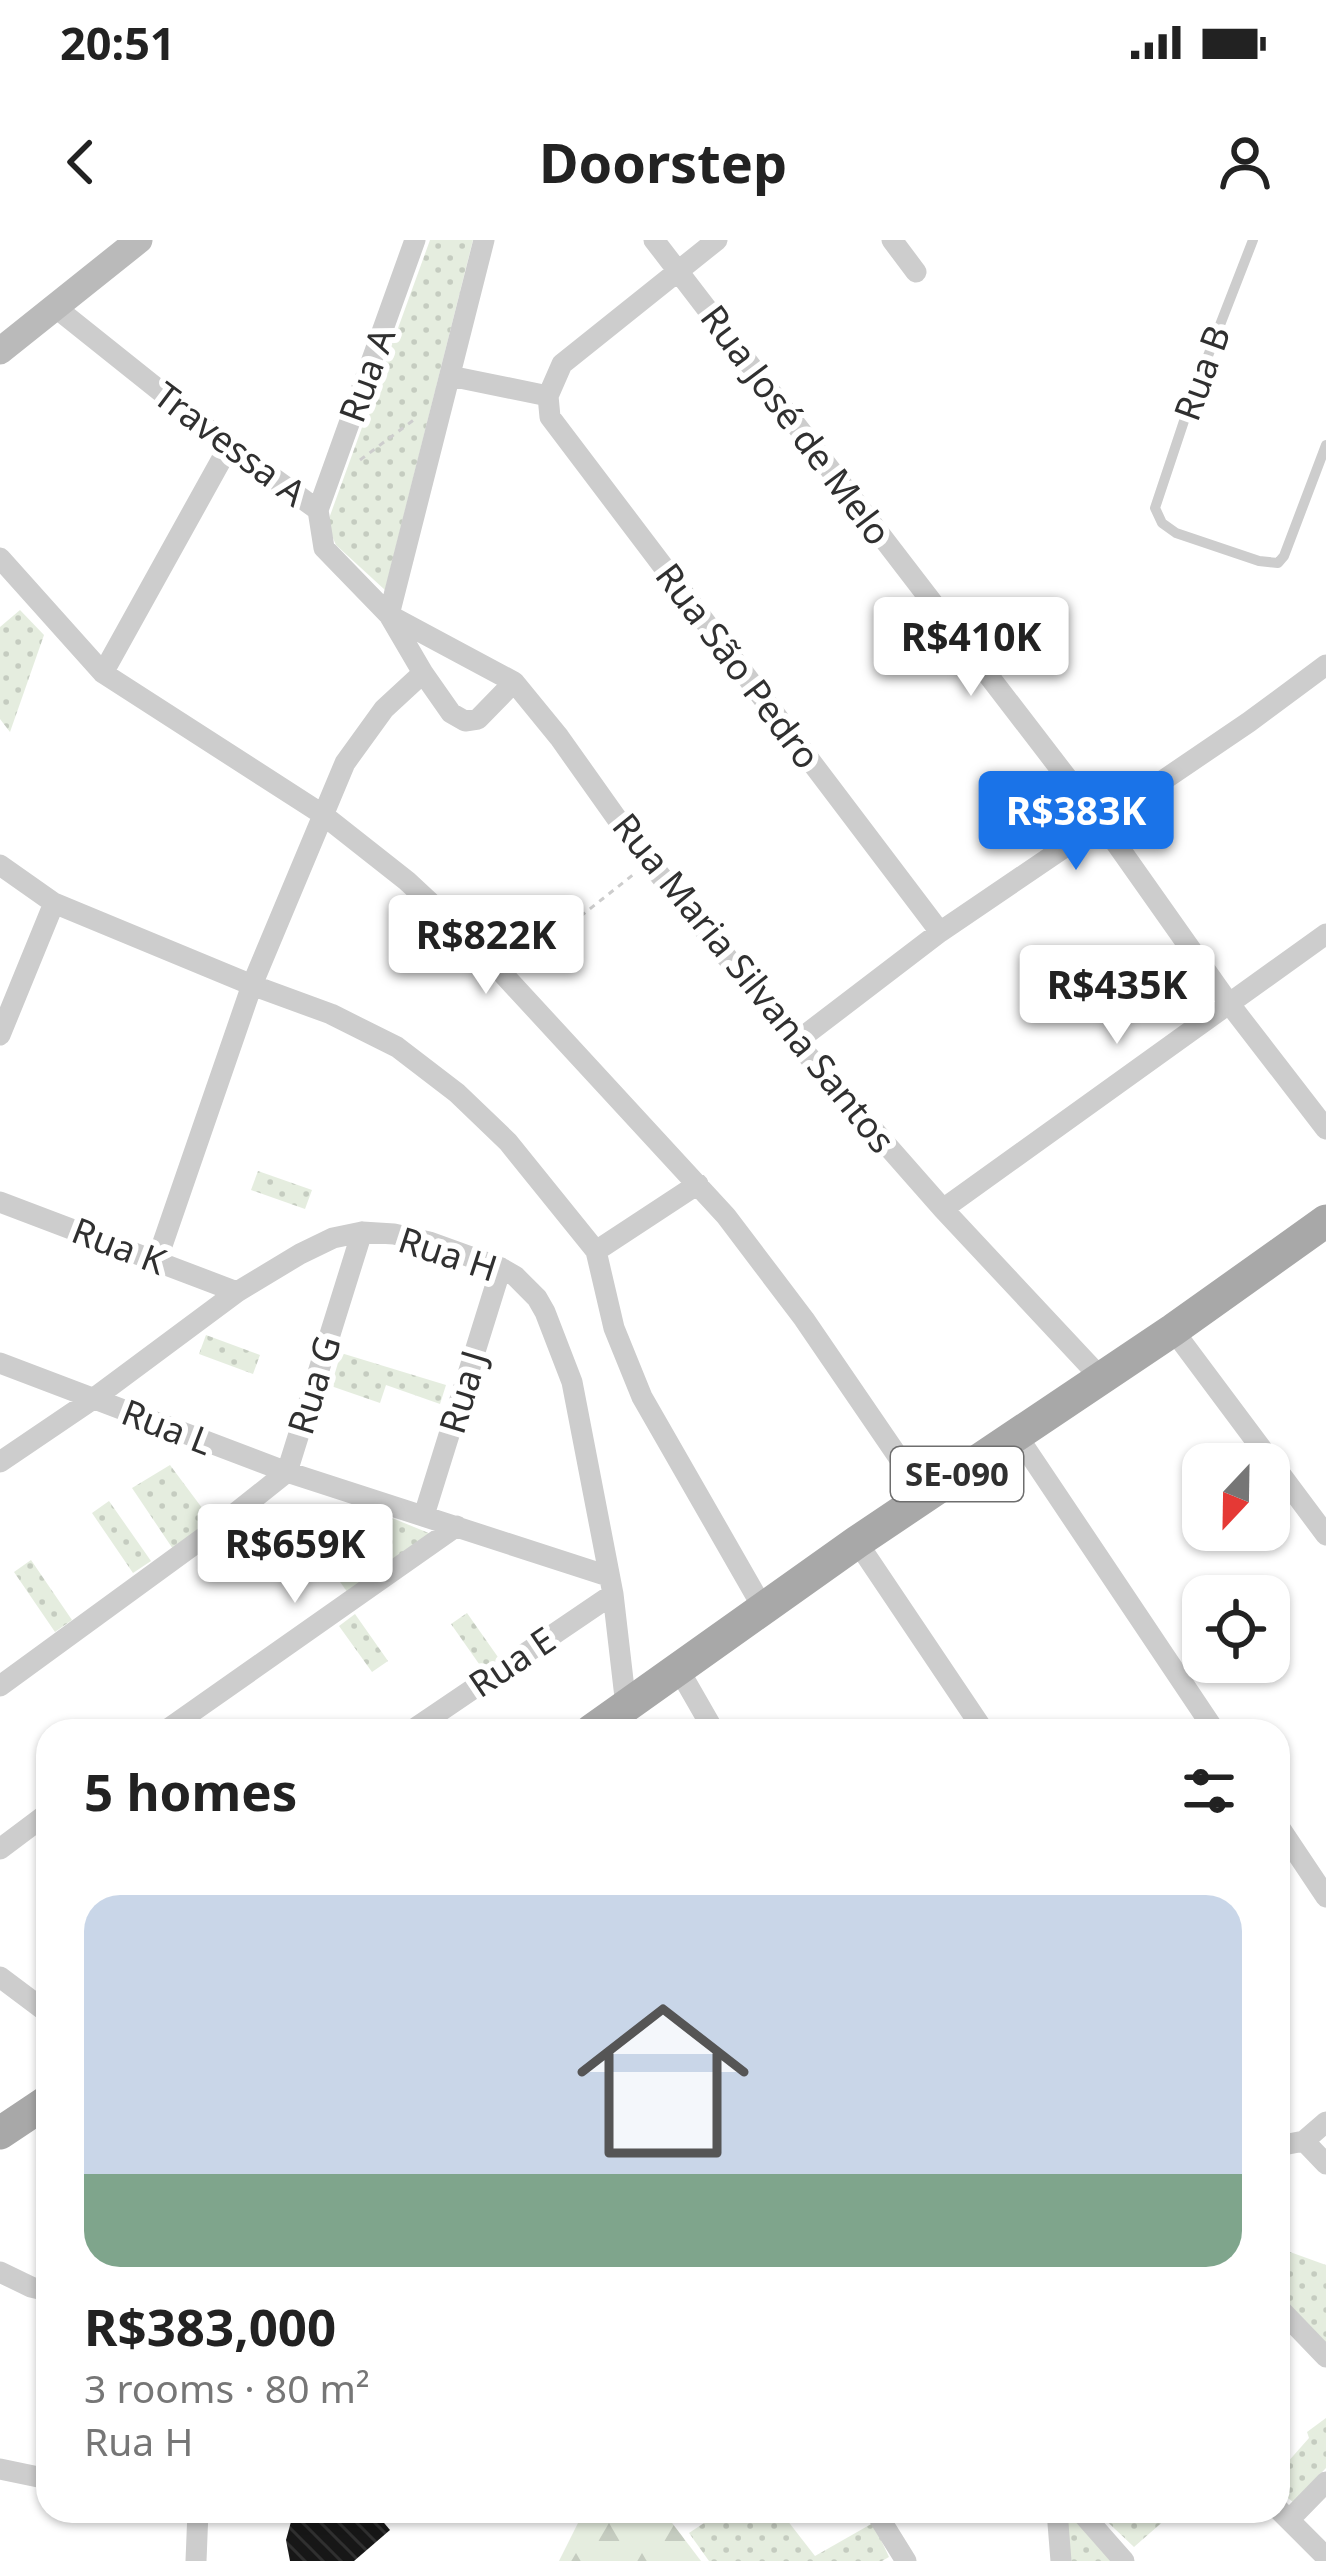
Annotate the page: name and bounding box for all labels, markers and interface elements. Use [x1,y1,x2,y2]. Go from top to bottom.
text: 20:51 [60,12,176,73]
text: Doorstep [539,125,787,199]
icon: back [48,129,114,195]
icon: person [1212,129,1278,195]
street label: Rua José de Melo [690,295,903,555]
street label: Rua B [1162,319,1241,427]
street label: Rua A [327,321,406,429]
street label: Travessa A [144,370,316,517]
street label: Rua São Pedro [645,553,832,778]
pin: R$410K [873,597,1069,699]
text: R$410K [901,609,1041,662]
pin: R$383K [978,771,1174,873]
text: R$383K [1006,783,1146,836]
street label: Rua Maria Silvana Santos [602,803,907,1163]
pin: R$822K [388,895,584,997]
text: R$822K [416,907,556,960]
pin: R$435K [1019,945,1215,1047]
text: R$435K [1047,957,1187,1010]
street label: Rua K [65,1205,174,1286]
street label: Rua H [393,1215,504,1292]
street label: Rua G [275,1330,352,1440]
street label: Rua J [427,1345,498,1439]
street label: Rua L [115,1387,219,1466]
north arrow [1182,1443,1290,1551]
map controls [1182,1443,1290,1683]
road number: SE-090 [891,1447,1023,1501]
pin: R$659K [197,1504,393,1606]
text: R$659K [225,1516,365,1569]
button: locate [1182,1575,1290,1683]
street label: Rua E [459,1615,564,1708]
text: 5 homes [84,1756,297,1826]
icon: filters [1176,1758,1242,1824]
icon: home [555,1973,771,2189]
text: R$383,000 [84,2291,336,2361]
text: 3 rooms · 80 m² [84,2361,370,2414]
text: Rua H [84,2414,193,2467]

